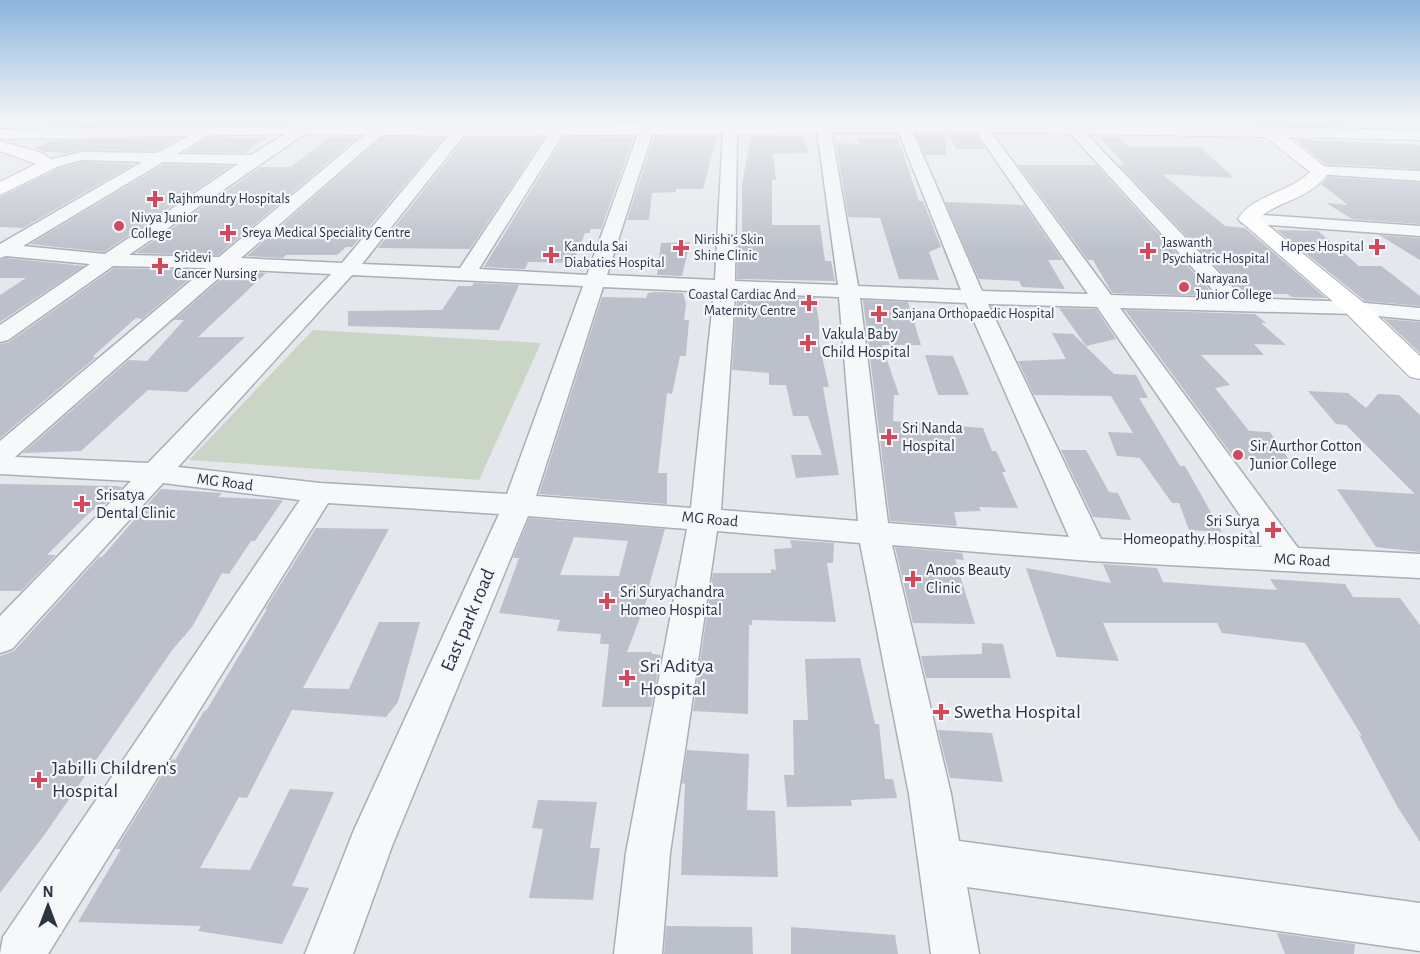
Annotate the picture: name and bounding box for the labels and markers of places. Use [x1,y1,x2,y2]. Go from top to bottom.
marker: Rajhmundry Hospitals [146,190,164,208]
place label: Rajhmundry Hospitals [168,192,290,206]
place label: Nivya Junior College [131,211,198,241]
marker: Nivya Junior College [112,219,126,233]
marker: Sreya Medical Speciality Centre [219,224,237,242]
place label: Sreya Medical Speciality Centre [242,226,410,240]
place label: Nirishi's Skin Shine Clinic [694,233,764,263]
place label: Jaswanth Psychiatric Hospital [1162,236,1269,266]
marker: Hopes Hospital [1368,238,1386,256]
marker: Nirishi's Skin Shine Clinic [672,239,690,257]
place label: Kandula Sai Diabaties Hospital [564,240,665,270]
place label: Hopes Hospital [1281,240,1364,254]
marker: Jaswanth Psychiatric Hospital [1139,242,1157,260]
marker: Kandula Sai Diabaties Hospital [542,246,560,264]
place label: Sridevi Cancer Nursing [174,251,257,281]
marker: Sridevi Cancer Nursing [151,257,169,275]
place label: Narayana Junior College [1196,272,1272,302]
marker: Narayana Junior College [1177,280,1191,294]
place label: Coastal Cardiac And Maternity Centre [688,288,796,318]
marker: Coastal Cardiac And Maternity Centre [800,294,818,312]
marker: Sanjana Orthopaedic Hospital [870,305,888,323]
place label: Sanjana Orthopaedic Hospital [892,307,1055,321]
place label: Vakula Baby Child Hospital [822,326,910,360]
marker: Vakula Baby Child Hospital [799,334,817,352]
place label: Sri Nanda Hospital [902,420,963,454]
marker: Sri Nanda Hospital [880,428,898,446]
place label: Sir Aurthor Cotton Junior College [1250,438,1362,472]
marker: Sir Aurthor Cotton Junior College [1231,448,1245,462]
place label: Srisatya Dental Clinic [96,487,176,521]
marker: Srisatya Dental Clinic [73,495,91,513]
place label: Sri Surya Homeopathy Hospital [1123,513,1260,548]
marker: Sri Surya Homeopathy Hospital [1264,521,1282,539]
place label: Anoos Beauty Clinic [926,562,1011,596]
marker: Anoos Beauty Clinic [904,570,922,588]
place label: Sri Suryachandra Homeo Hospital [620,584,725,618]
marker: Sri Suryachandra Homeo Hospital [598,592,616,610]
place label: Sri Aditya Hospital [640,656,714,699]
marker: Sri Aditya Hospital [618,669,636,687]
place label: Swetha Hospital [954,702,1081,722]
marker: Swetha Hospital [932,703,950,721]
place label: Jabilli Children's Hospital [52,758,177,801]
marker: Jabilli Children's Hospital [30,771,48,789]

